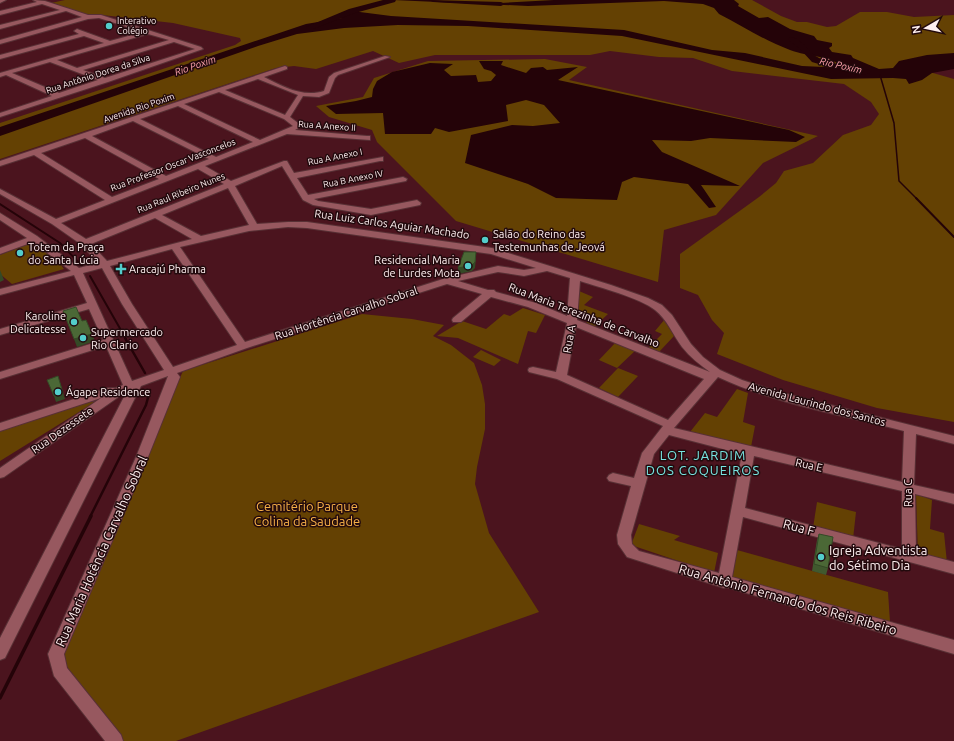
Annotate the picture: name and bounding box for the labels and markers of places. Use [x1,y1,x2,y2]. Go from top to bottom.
place label: Interativo Colégio [117,16,156,36]
marker: Interativo Colégio [104,21,114,31]
place label: Salão do Reino das Testemunhas de Jeová [493,228,605,253]
marker: Salão do Reino das Testemunhas de Jeová [480,235,490,245]
place label: Totem da Praça do Santa Lúcia [28,241,104,266]
marker: Totem da Praça do Santa Lúcia [15,248,25,258]
place label: Residencial Maria de Lurdes Mota [374,254,460,279]
marker: Residencial Maria de Lurdes Mota [463,261,473,271]
place label: Aracajú Pharma [129,263,206,275]
marker: Aracajú Pharma [116,264,126,274]
place label: Karoline Delicatesse [10,310,66,335]
marker: Karoline Delicatesse [69,317,79,327]
place label: Supermercado Rio Clario [91,326,163,351]
marker: Supermercado Rio Clario [78,333,88,343]
place label: Ágape Residence [66,385,150,398]
marker: Ágape Residence [53,387,63,397]
place label: Igreja Adventista do Sétimo Dia [829,543,927,572]
marker: Igreja Adventista do Sétimo Dia [816,552,826,562]

